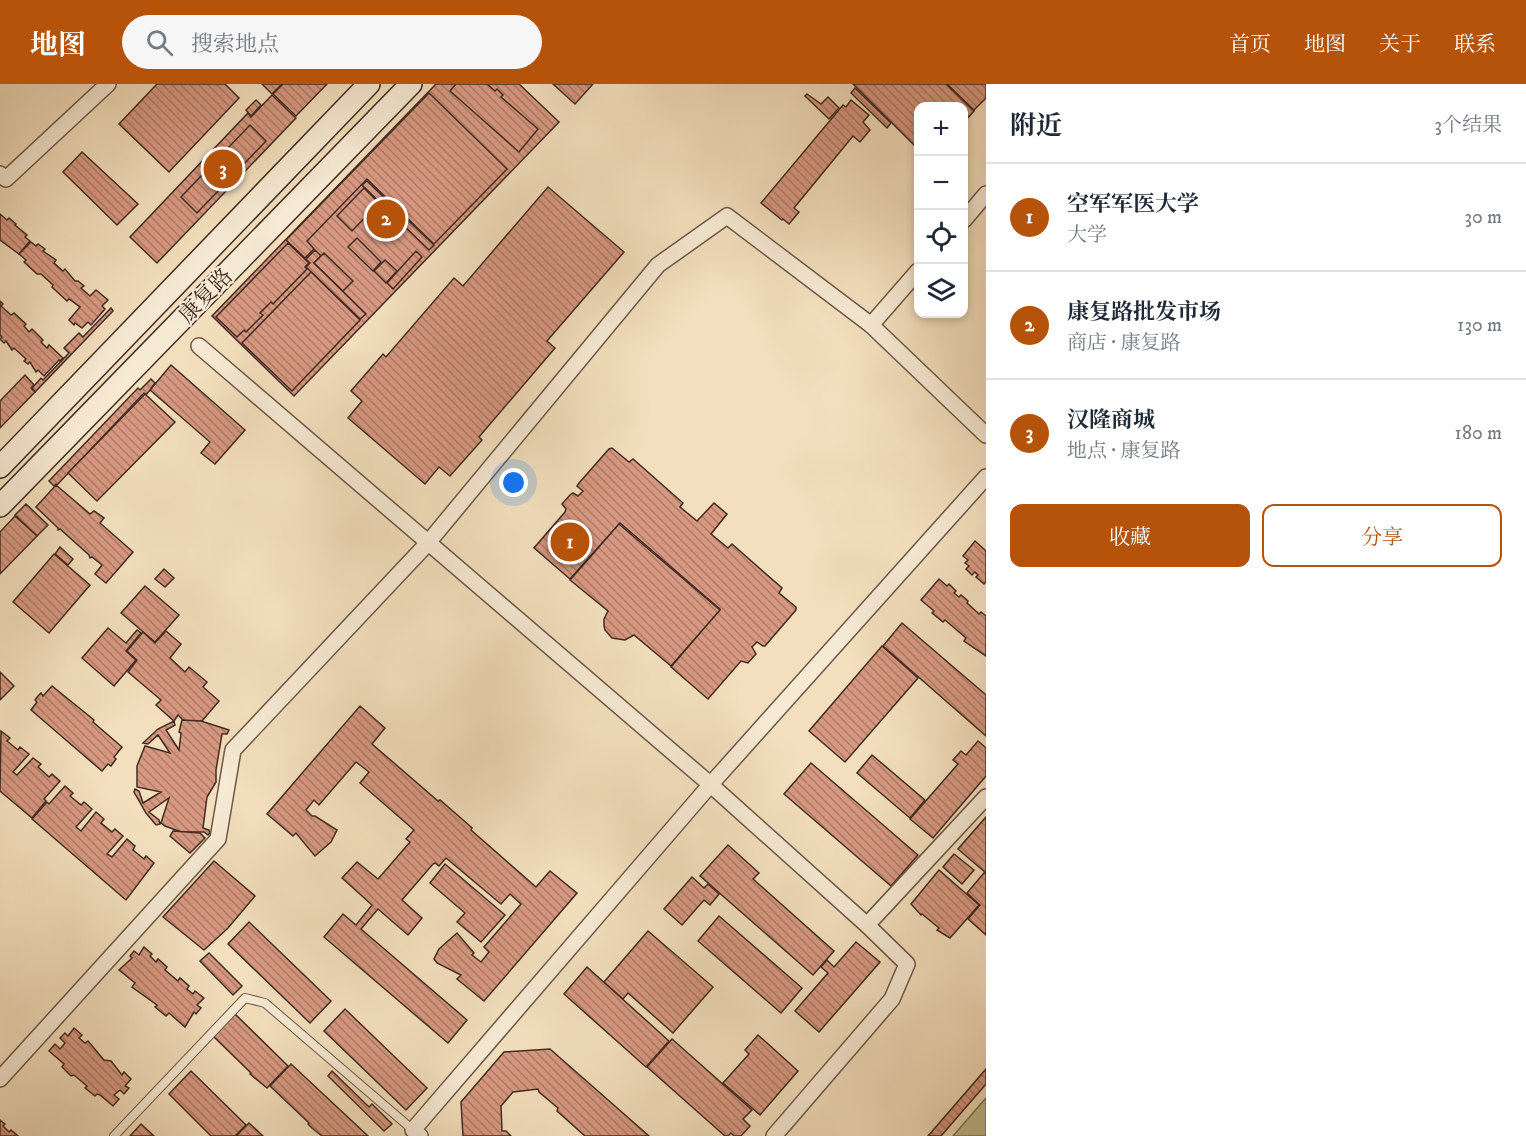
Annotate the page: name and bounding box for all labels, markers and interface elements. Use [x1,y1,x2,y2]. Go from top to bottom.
search box [122,15,542,69]
icon: search [143,26,176,59]
text: 地图 [30,28,86,63]
text: 搜索地点 [191,31,279,58]
text: 首页 [1229,32,1271,58]
text: 地图 [1304,32,1346,58]
text: 关于 [1379,32,1421,58]
text: 联系 [1454,32,1496,58]
map controls [914,102,968,318]
button: + [914,102,968,156]
text: 附近 [1010,110,1062,143]
text: 3个结果 [1435,113,1502,138]
pin: 3 [204,146,242,191]
button: − [914,156,968,210]
text: 空军军医大学 [1067,191,1199,218]
pin: 2 [366,196,406,242]
text: 1 [1026,205,1033,230]
text: 30 m [1464,205,1502,230]
button: locate [914,210,968,264]
text: 大学 [1067,223,1107,248]
street label: 康复路 [173,263,239,329]
button: layers [914,264,968,318]
text: 康复路批发市场 [1067,299,1221,326]
text: 2 [1025,313,1034,338]
text: 130 m [1457,313,1502,338]
text: 商店 · 康复路 [1067,331,1180,356]
text: 汉隆商城 [1067,407,1155,434]
text: 3 [1026,421,1033,446]
text: 180 m [1455,421,1502,446]
text: 地点 · 康复路 [1067,439,1180,464]
your location [499,468,528,497]
button: 收藏 [1010,504,1250,567]
button: 分享 [1262,504,1502,567]
pin: 1 [550,520,590,564]

